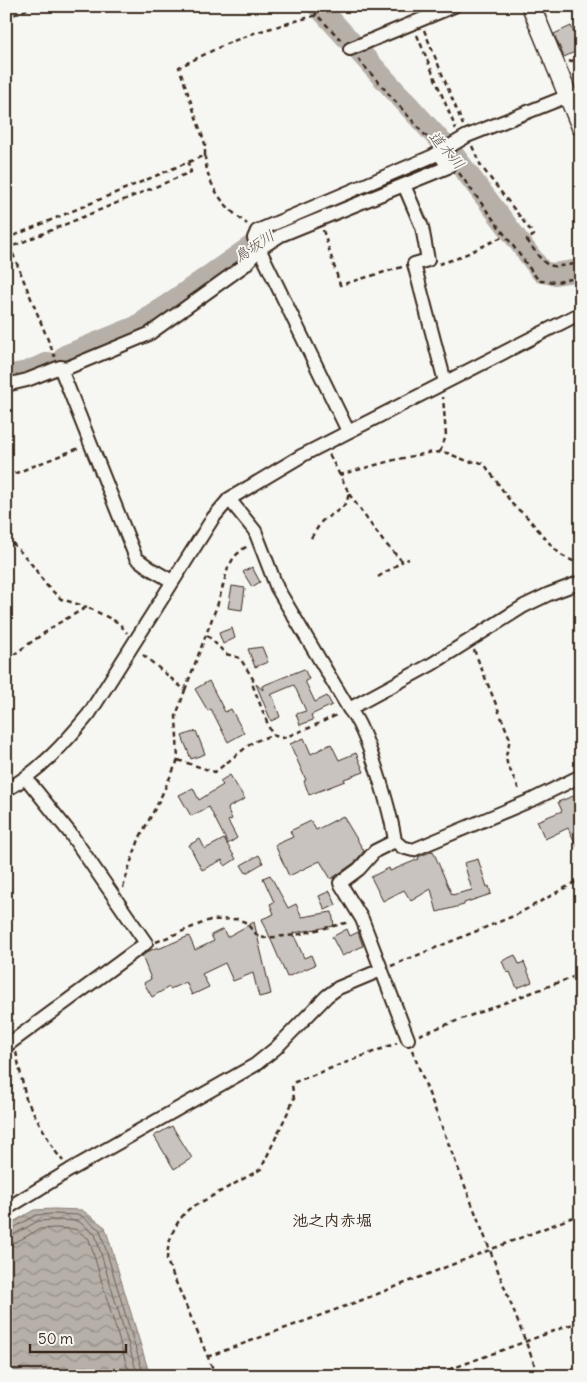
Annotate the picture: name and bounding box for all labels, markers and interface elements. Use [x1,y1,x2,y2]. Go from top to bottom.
water label: 道木川 [425,127,469,173]
water label: 鳥坂川 [230,226,278,266]
district label: 池之内赤堀 [292,1210,372,1230]
scale bar [30,1322,126,1354]
text: 50 m [38,1329,73,1348]

